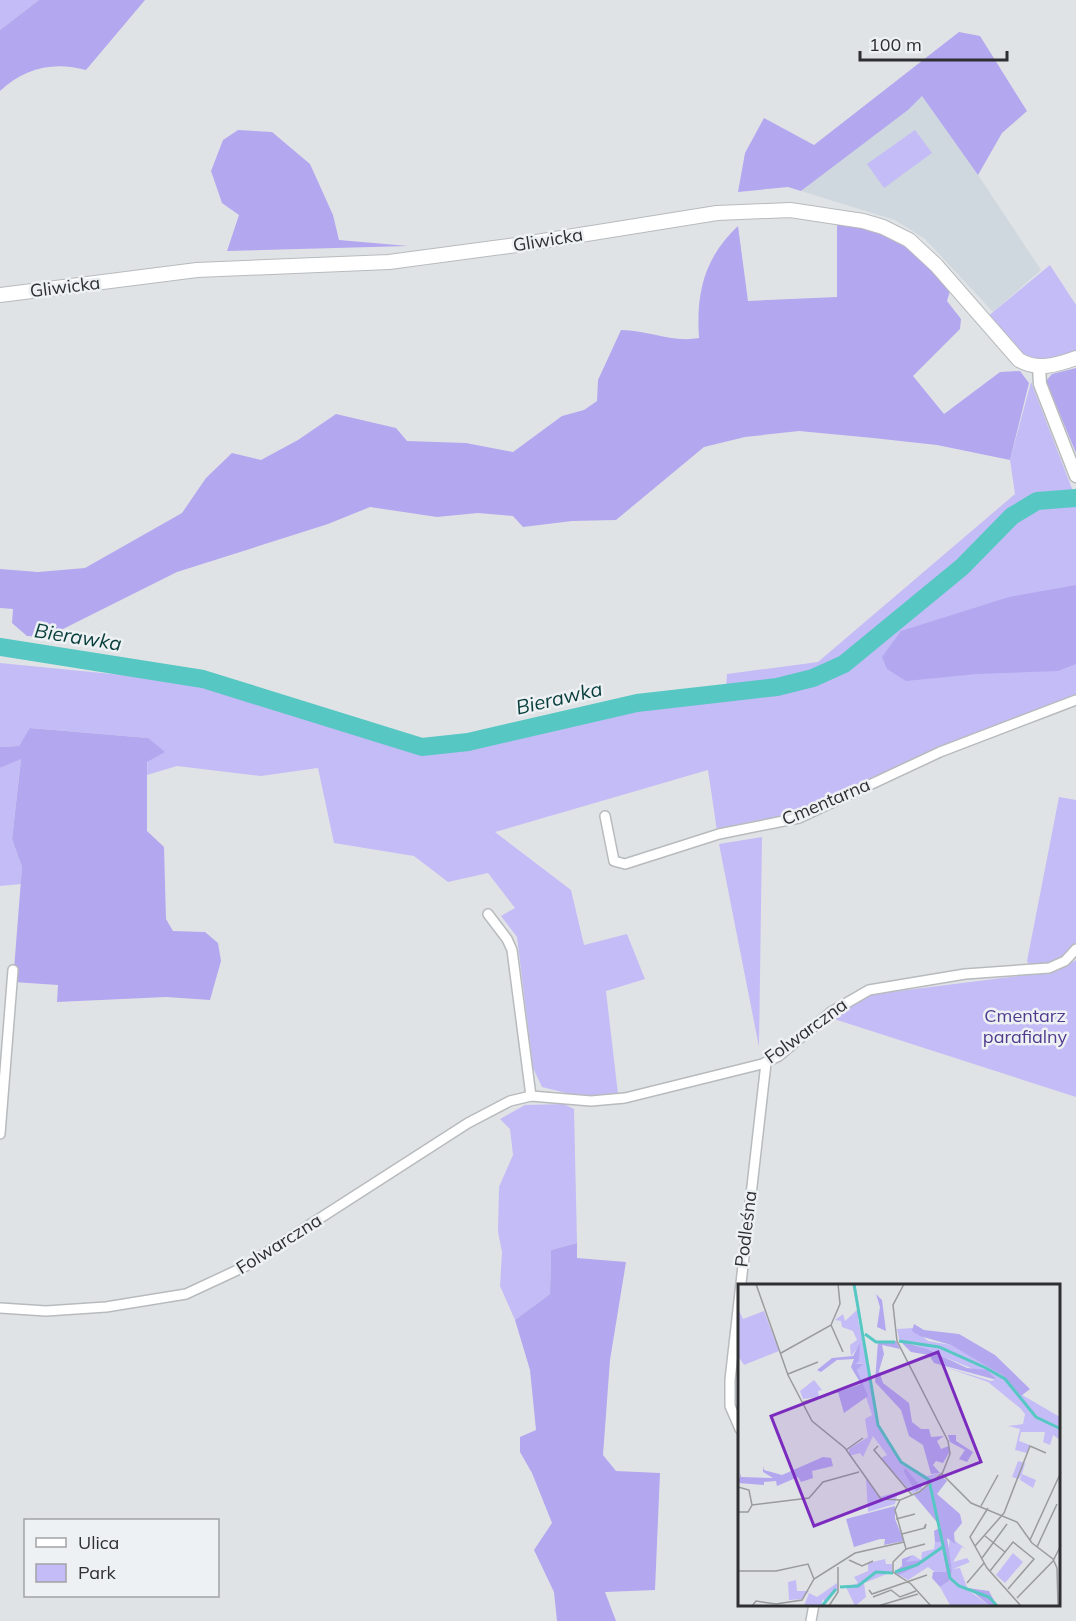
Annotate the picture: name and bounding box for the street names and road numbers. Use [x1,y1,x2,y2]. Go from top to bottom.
street label: Gliwicka [511,223,585,256]
street label: Gliwicka [29,271,101,302]
street label: Cmentarna [778,773,873,830]
street label: Folwarczna [760,993,852,1068]
street label: Podleśna [729,1189,762,1268]
street label: Folwarczna [232,1208,326,1279]

